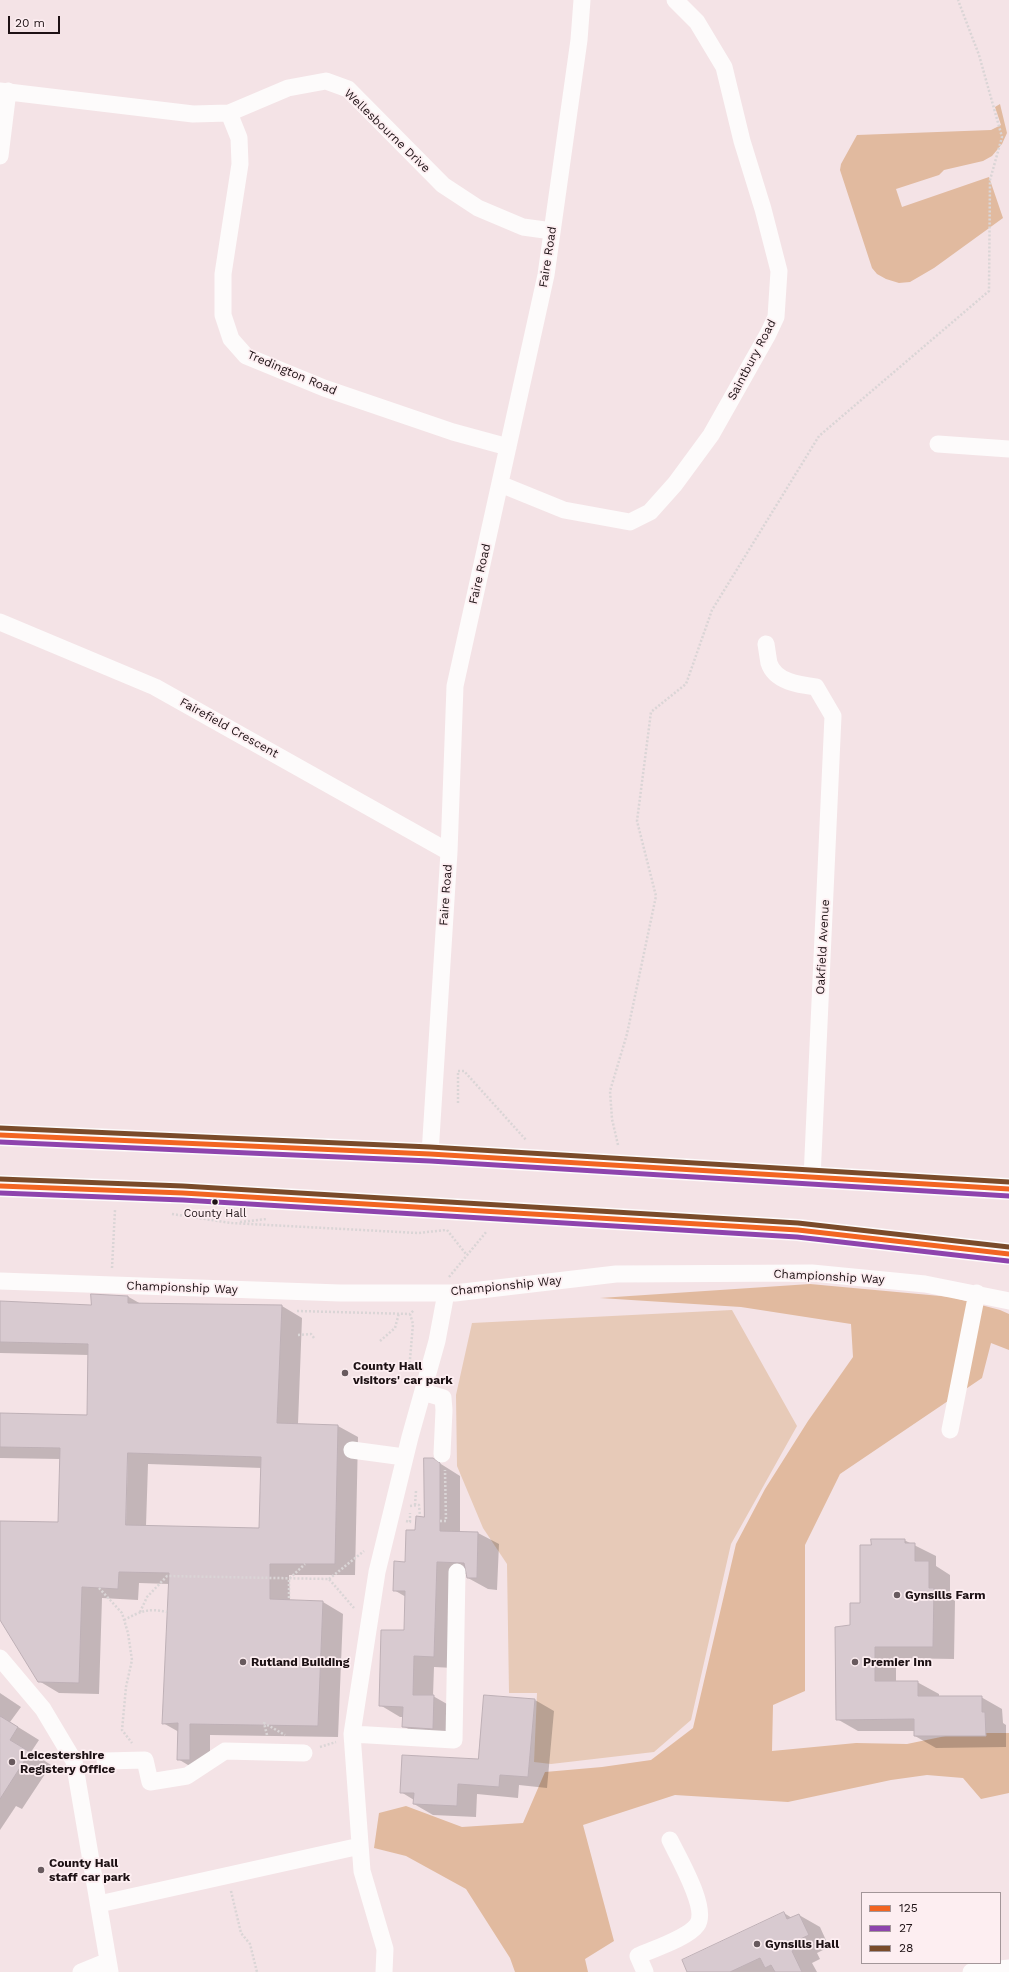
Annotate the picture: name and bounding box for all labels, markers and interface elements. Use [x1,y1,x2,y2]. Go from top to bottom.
scale bar [10,8,62,34]
text: 20 m [15,16,45,30]
street label: Wellesbourne Drive [341,86,433,176]
street label: Faire Road [536,225,560,289]
street label: Saintbury Road [725,317,779,403]
street label: Tredington Road [245,348,339,398]
street label: Faire Road [466,542,494,606]
street label: Fairefield Crescent [177,695,281,761]
street label: Faire Road [437,864,455,926]
street label: Oakfield Avenue [813,899,833,995]
marker: County Hall [210,1197,220,1207]
place label: County Hall [184,1207,246,1221]
street label: Championship Way [773,1267,885,1287]
street label: Championship Way [450,1273,562,1299]
street label: Championship Way [126,1279,238,1297]
place label: County Hall visitors' car park [353,1359,453,1387]
marker: County Hall visitors' car park [340,1368,350,1378]
place label: Gynsills Farm [905,1588,986,1602]
marker: Gynsills Farm [892,1590,902,1600]
place label: Rutland Building [251,1655,349,1669]
place label: Premier Inn [863,1655,932,1669]
marker: Rutland Building [238,1657,248,1667]
marker: Premier Inn [850,1657,860,1667]
place label: Leicestershire Registery Office [20,1748,115,1776]
marker: Leicestershire Registery Office [7,1757,17,1767]
place label: County Hall staff car park [49,1856,130,1884]
marker: County Hall staff car park [36,1865,46,1875]
legend [861,1892,1001,1964]
text: 125 [899,1901,918,1915]
text: 27 [899,1921,913,1935]
place label: Gynsills Hall [765,1937,839,1951]
marker: Gynsills Hall [752,1939,762,1949]
text: 28 [899,1941,913,1955]

